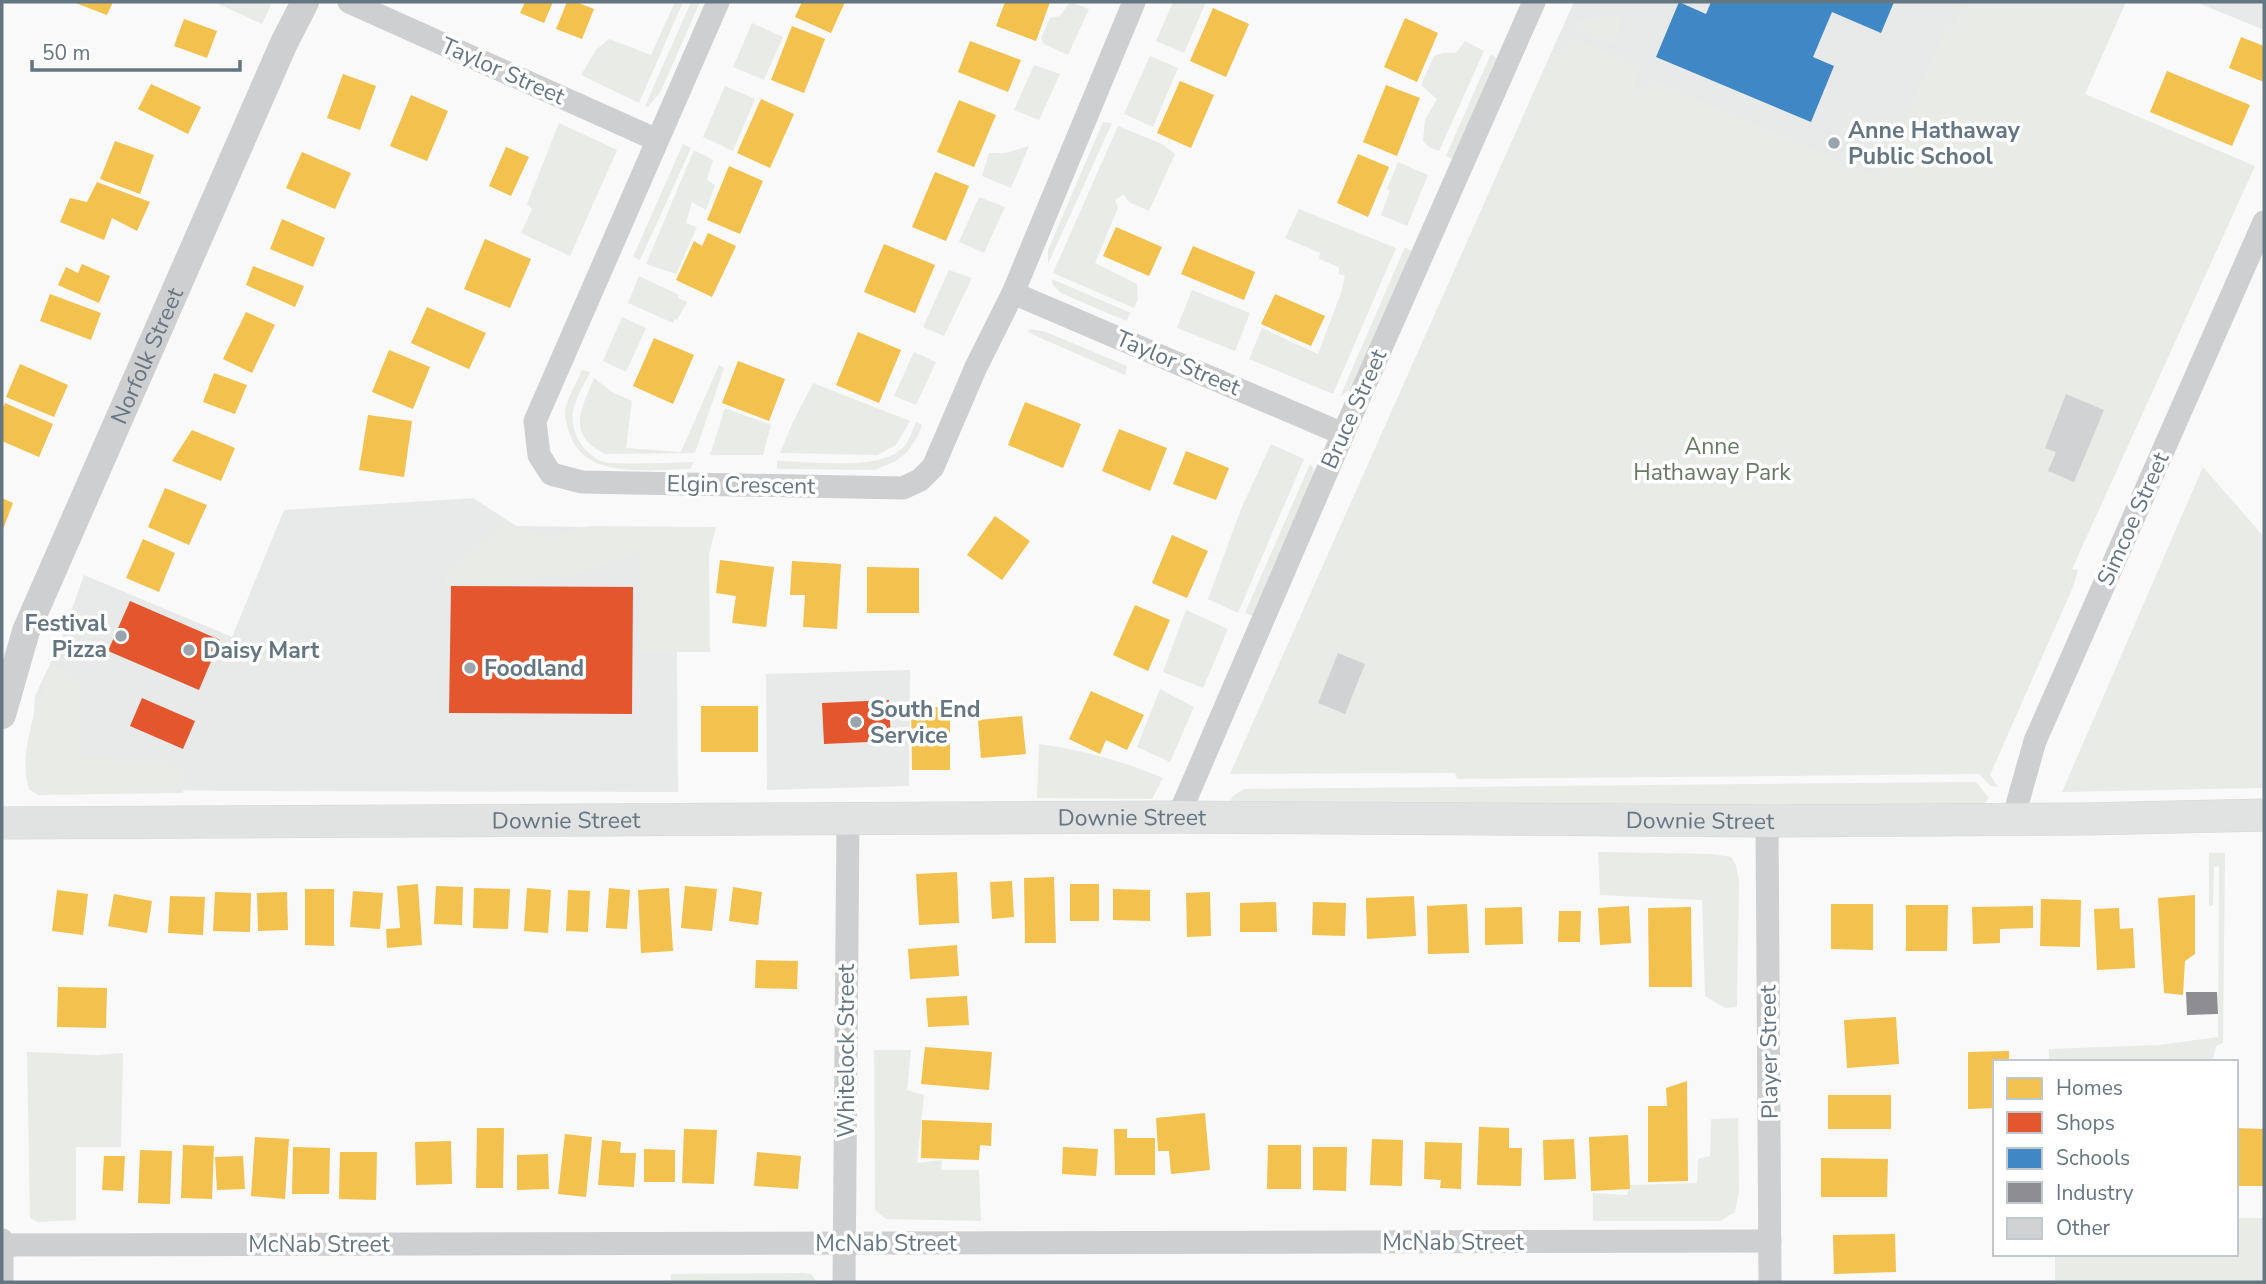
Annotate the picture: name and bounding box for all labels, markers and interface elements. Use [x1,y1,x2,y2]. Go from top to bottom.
scale bar [32,28,240,72]
street label: Taylor Street [436,30,571,112]
text: 50 m [42,39,91,67]
place label: Anne Hathaway Public School [1848,115,2021,172]
marker: Anne Hathaway Public School [1826,135,1842,151]
street label: Norfolk Street [103,282,191,429]
street label: Taylor Street [1111,323,1246,403]
street label: Bruce Street [1314,343,1395,474]
park label: Anne Hathaway Park [1633,431,1791,488]
street label: Simcoe Street [2090,446,2177,591]
street label: Elgin Crescent [666,468,816,502]
place label: Festival Pizza [24,608,108,665]
marker: Festival Pizza [113,628,129,644]
place label: Daisy Mart [203,635,319,666]
marker: Daisy Mart [181,642,197,658]
place label: Foodland [484,653,584,684]
marker: Foodland [462,660,478,676]
place label: South End Service [870,694,981,751]
marker: South End Service [848,714,864,730]
street label: Downie Street [1058,801,1207,833]
street label: Downie Street [492,804,641,836]
street label: Downie Street [1626,805,1775,837]
street label: Whitelock Street [831,963,862,1138]
street label: Player Street [1752,984,1786,1119]
legend [1993,1060,2238,1256]
text: Homes [2056,1074,2123,1102]
text: Shops [2056,1109,2115,1137]
text: Schools [2056,1144,2130,1172]
text: Industry [2056,1179,2134,1207]
text: Other [2056,1214,2111,1242]
street label: McNab Street [1382,1227,1525,1258]
street label: McNab Street [815,1228,958,1259]
street label: McNab Street [248,1229,391,1260]

